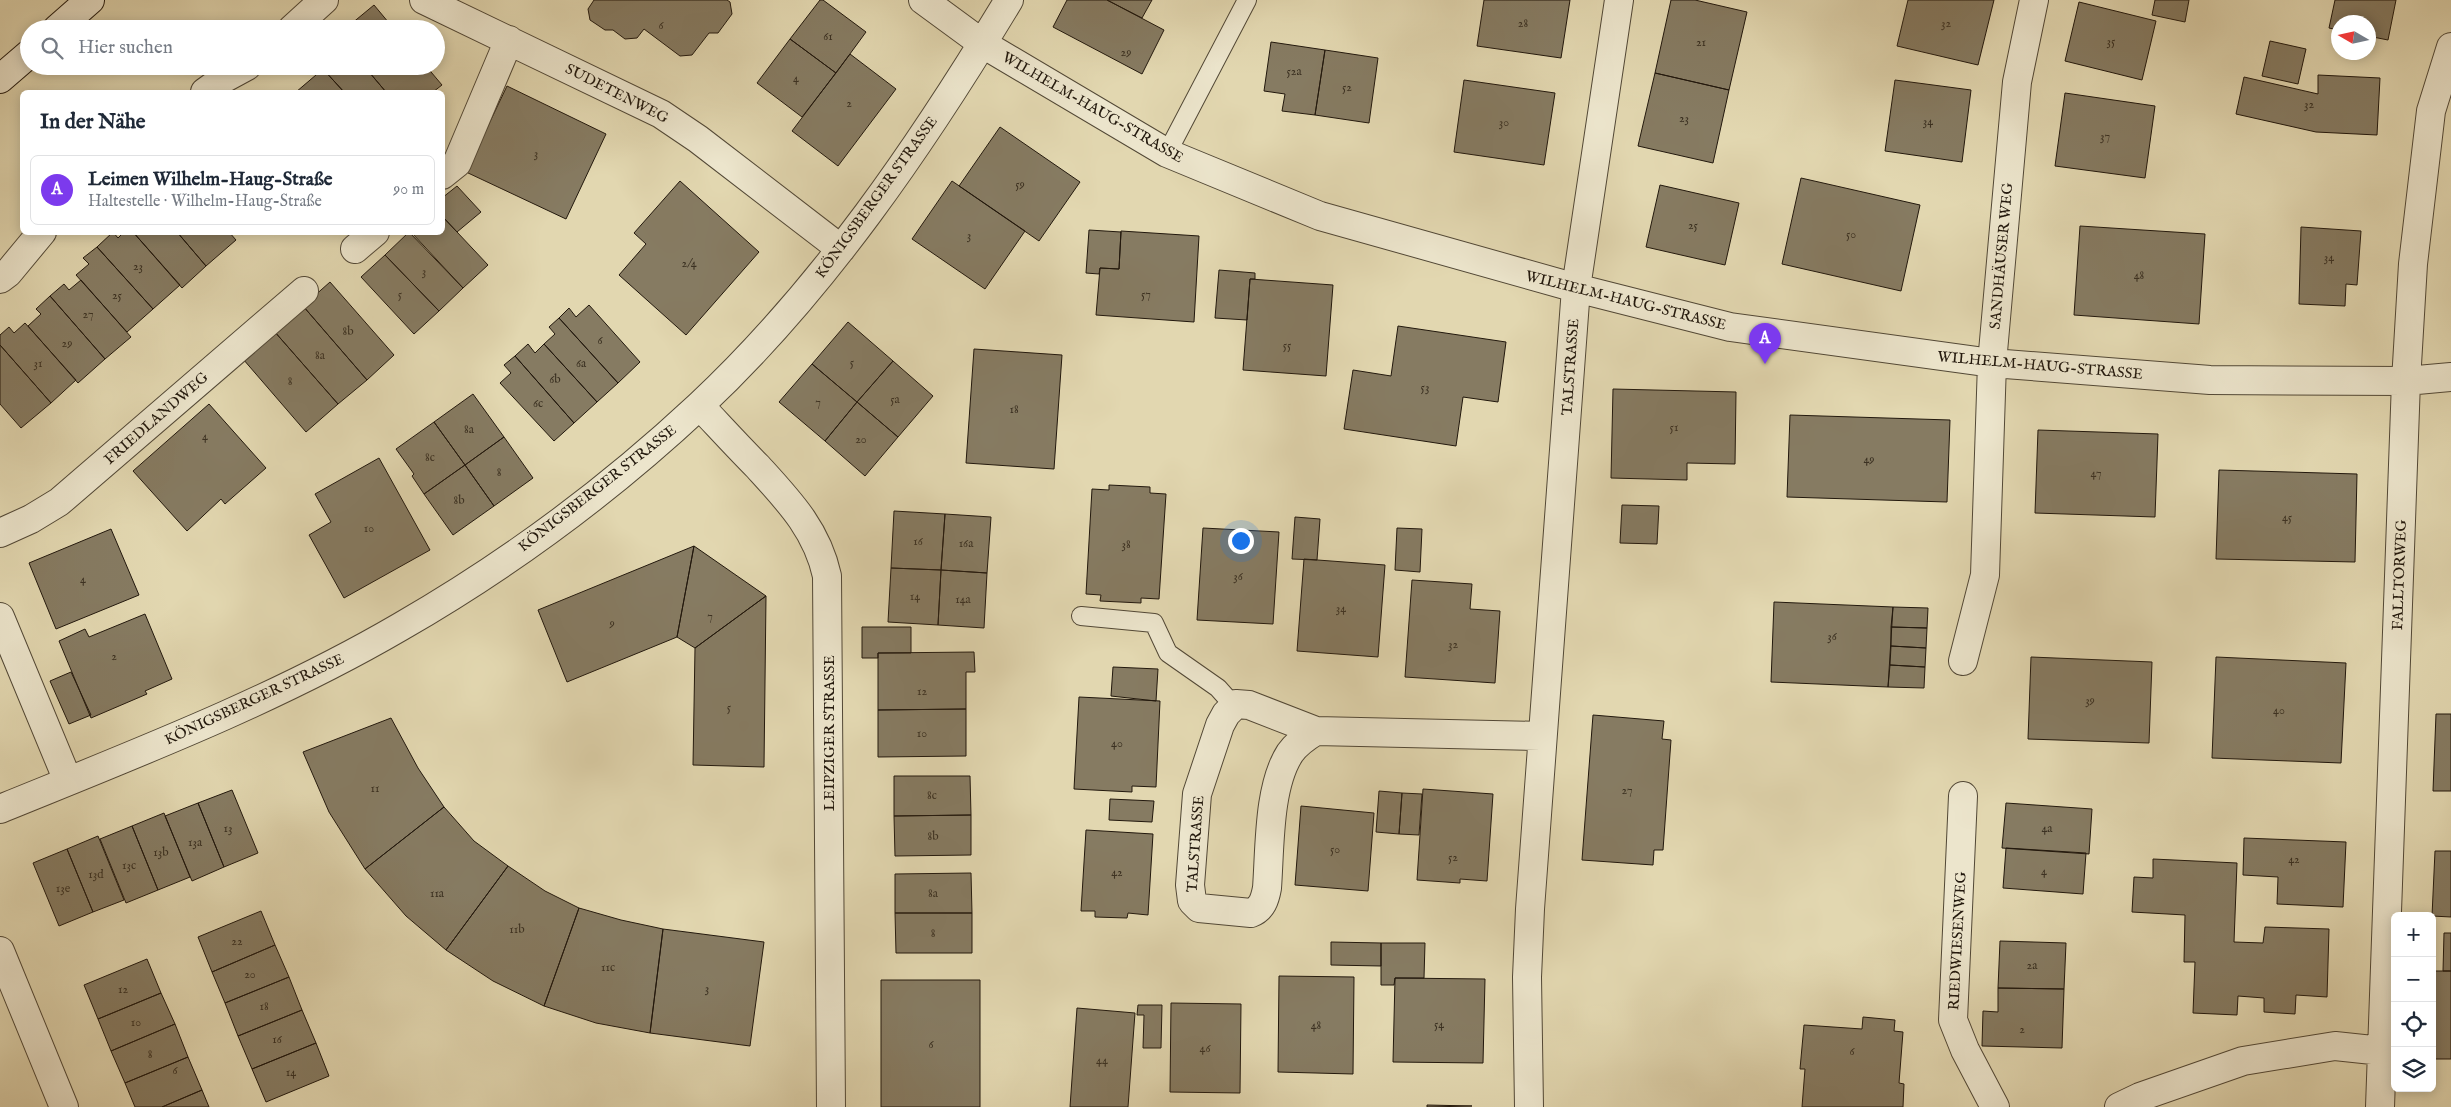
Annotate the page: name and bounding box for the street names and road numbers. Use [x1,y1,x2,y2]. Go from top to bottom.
street label: WILHELM-HAUG-STRASSE [999,48,1187,167]
street label: SUDETENWEG [562,59,672,128]
street label: KÖNIGSBERGER STRASSE [811,112,942,282]
street label: SANDHÄUSER WEG [1986,182,2017,330]
street label: WILHELM-HAUG-STRASSE [1524,266,1728,335]
street label: TALSTRASSE [1558,318,1583,416]
street label: WILHELM-HAUG-STRASSE [1936,347,2143,384]
street label: FRIEDLANDWEG [100,368,212,469]
street label: KÖNIGSBERGER STRASSE [514,421,680,556]
street label: FALLTORWEG [2388,519,2411,631]
street label: KÖNIGSBERGER STRASSE [161,649,347,749]
street label: LEIPZIGER STRASSE [820,655,839,811]
street label: TALSTRASSE [1183,795,1208,893]
street label: RIEDWIESENWEG [1944,871,1971,1011]

